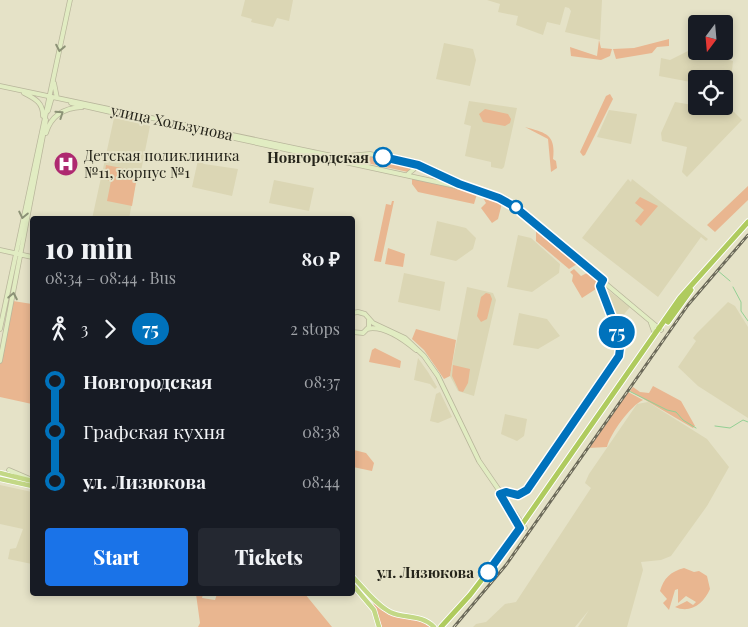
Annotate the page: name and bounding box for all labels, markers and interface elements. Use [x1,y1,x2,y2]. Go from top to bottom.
north arrow [688,15,732,60]
map controls [688,15,733,115]
one-way arrow [56,43,66,52]
button: locate [688,70,733,115]
street label: улица Хользунова [108,99,235,145]
one-way arrow [54,111,64,120]
place label: Детская поликлиника №11, корпус №1 [84,145,240,182]
place label: Новгородская [267,147,369,167]
marker: Новгородская [373,147,393,167]
hospital icon: Детская поликлиника №11, корпус №1 [53,151,79,177]
unlabelled marker [509,200,523,214]
one-way arrow [18,210,29,219]
text: 10 min [45,229,133,266]
text: 80 ₽ [302,245,340,271]
text: 08:34 – 08:44 · Bus [45,267,176,288]
one-way arrow [8,291,18,300]
icon: walk [45,315,73,343]
icon: forward [96,315,124,343]
line badge: 75 [594,316,640,348]
text: 75 [142,317,159,341]
text: 3 [81,318,88,339]
text: 2 stops [290,318,340,339]
text: 75 [609,320,625,344]
text: Новгородская [83,368,212,394]
text: 08:37 [304,371,340,392]
text: Графская кухня [83,418,225,444]
text: 08:38 [302,421,340,442]
text: ул. Лизюкова [83,468,206,494]
text: 08:44 [302,471,340,492]
button: Start [45,528,188,586]
button: Tickets [198,528,340,586]
place label: ул. Лизюкова [376,562,474,582]
marker: ул. Лизюкова [478,562,498,582]

